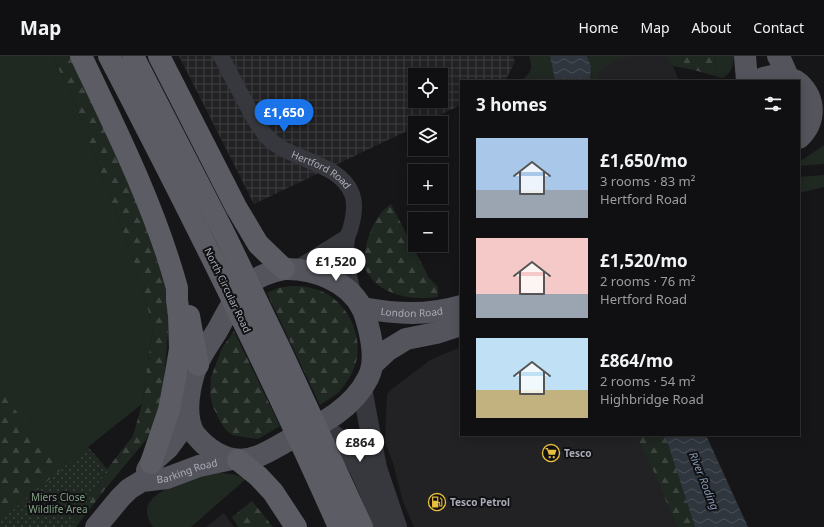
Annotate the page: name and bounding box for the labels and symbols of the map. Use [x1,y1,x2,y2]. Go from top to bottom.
pin: £1,650 [251,99,317,133]
street label: Hertford Road [289,147,354,192]
street label: North Circular Road [201,245,255,335]
pin: £1,520 [303,248,369,282]
street label: London Road [380,303,444,320]
pin: £864 [336,429,384,463]
supermarket icon: Tesco [541,443,561,463]
place label: Tesco [564,446,591,460]
water label: River Roding [686,450,723,513]
street label: Barking Road [156,455,219,486]
park label: Miers Close Wildlife Area [28,490,88,516]
fuel station icon: Tesco Petrol [427,492,447,512]
place label: Tesco Petrol [450,495,510,509]

